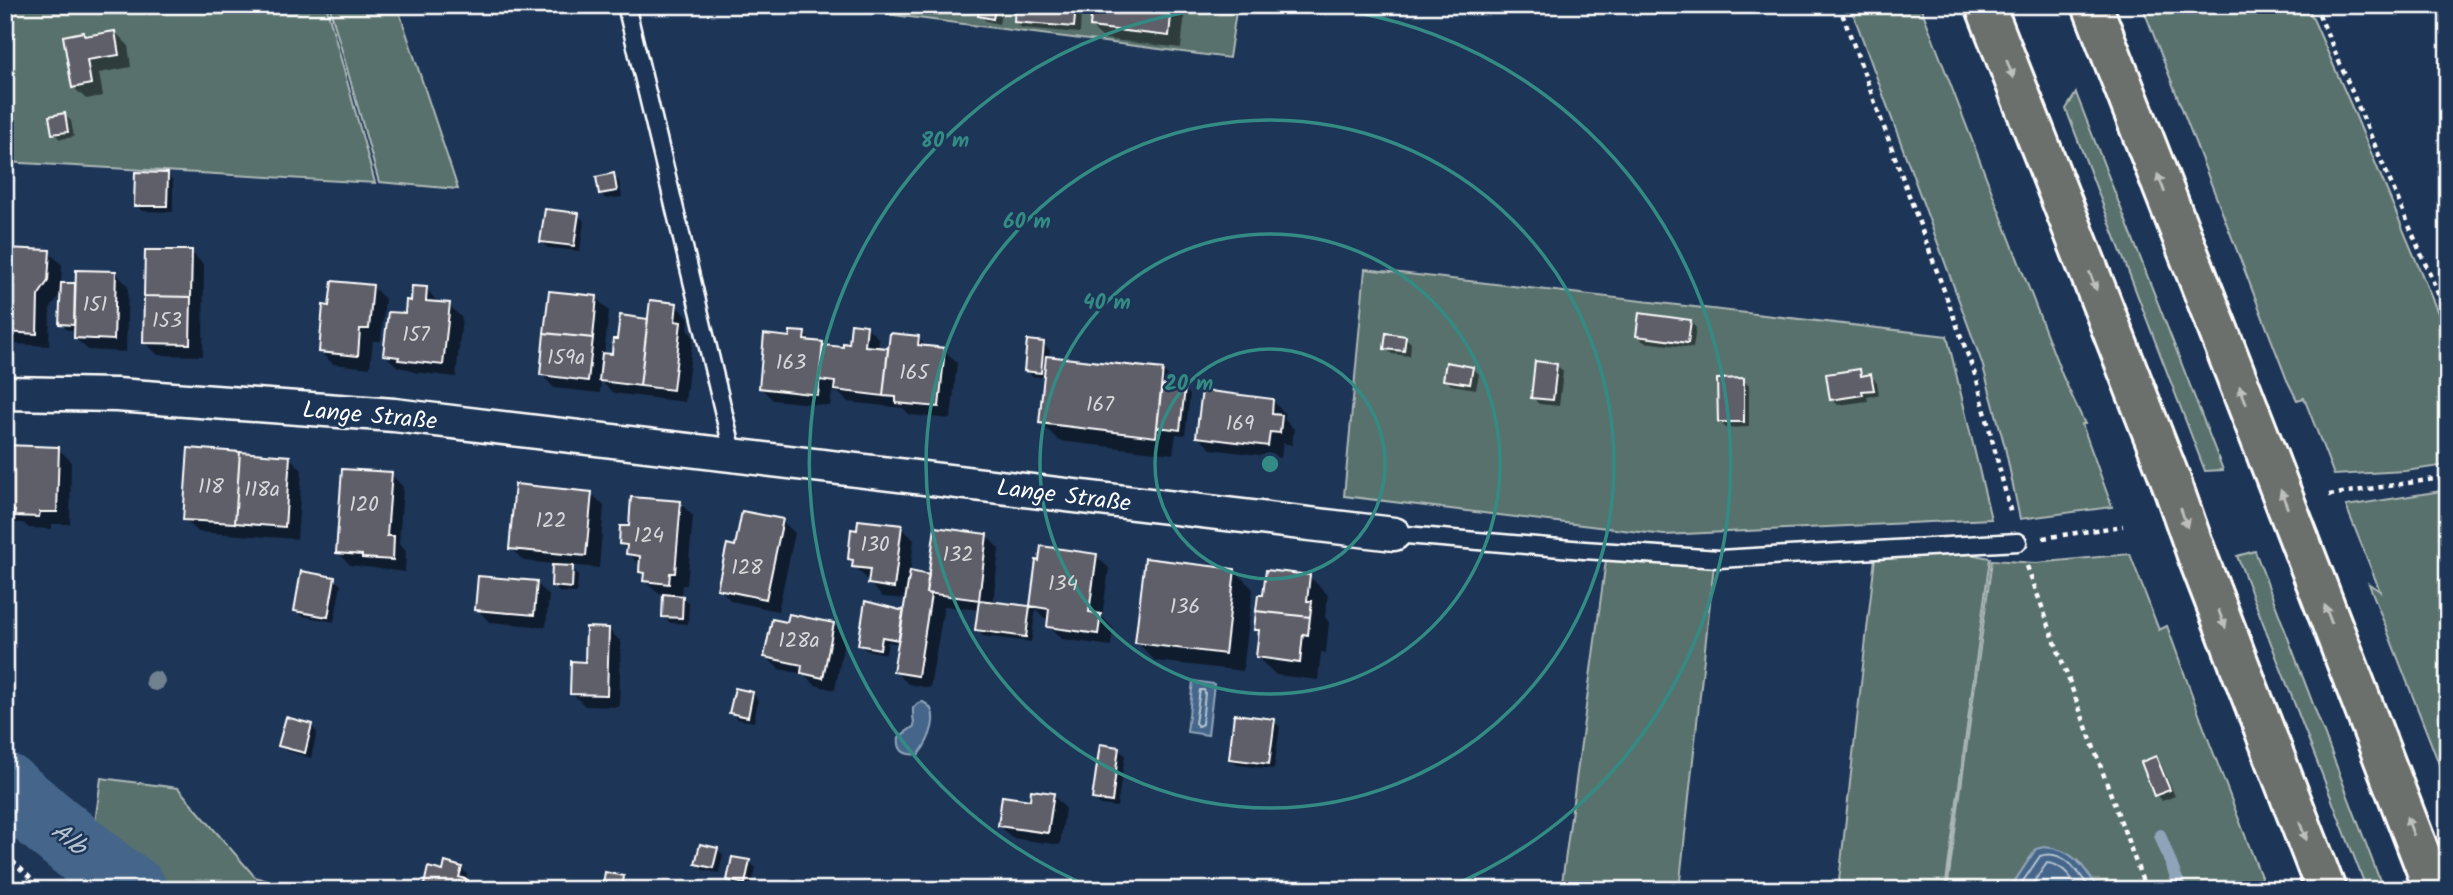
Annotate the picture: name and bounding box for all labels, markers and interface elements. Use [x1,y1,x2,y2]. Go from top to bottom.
one-way arrow [2004,58,2015,79]
text: 80 m [921,125,969,158]
one-way arrow [2155,172,2166,193]
text: 60 m [1003,206,1051,239]
one-way arrow [2087,270,2098,291]
text: 40 m [1083,287,1131,320]
house number: 151 [83,289,107,322]
house number: 153 [152,305,182,338]
house number: 157 [402,319,431,352]
house number: 159a [547,342,585,375]
house number: 163 [776,347,806,380]
house number: 165 [899,357,930,390]
text: 20 m [1165,368,1213,401]
one-way arrow [2238,384,2249,405]
house number: 167 [1086,389,1115,422]
street label: Lange Straße [301,391,439,442]
house number: 169 [1226,408,1254,441]
centre of rings [1258,452,1282,476]
street label: Lange Straße [994,469,1133,524]
house number: 118 [198,471,224,504]
house number: 118a [244,474,280,507]
house number: 120 [349,489,379,522]
one-way arrow [2279,489,2290,510]
house number: 122 [536,505,567,538]
one-way arrow [2179,508,2190,529]
house number: 124 [634,520,664,553]
house number: 130 [860,529,890,562]
house number: 132 [943,539,973,572]
house number: 128 [731,552,763,585]
house number: 134 [1048,568,1078,601]
house number: 136 [1170,591,1200,624]
one-way arrow [2323,603,2334,624]
one-way arrow [2216,608,2227,629]
house number: 128a [778,625,820,658]
water label: Alb [41,812,97,869]
one-way arrow [2404,815,2415,836]
one-way arrow [2298,821,2309,842]

